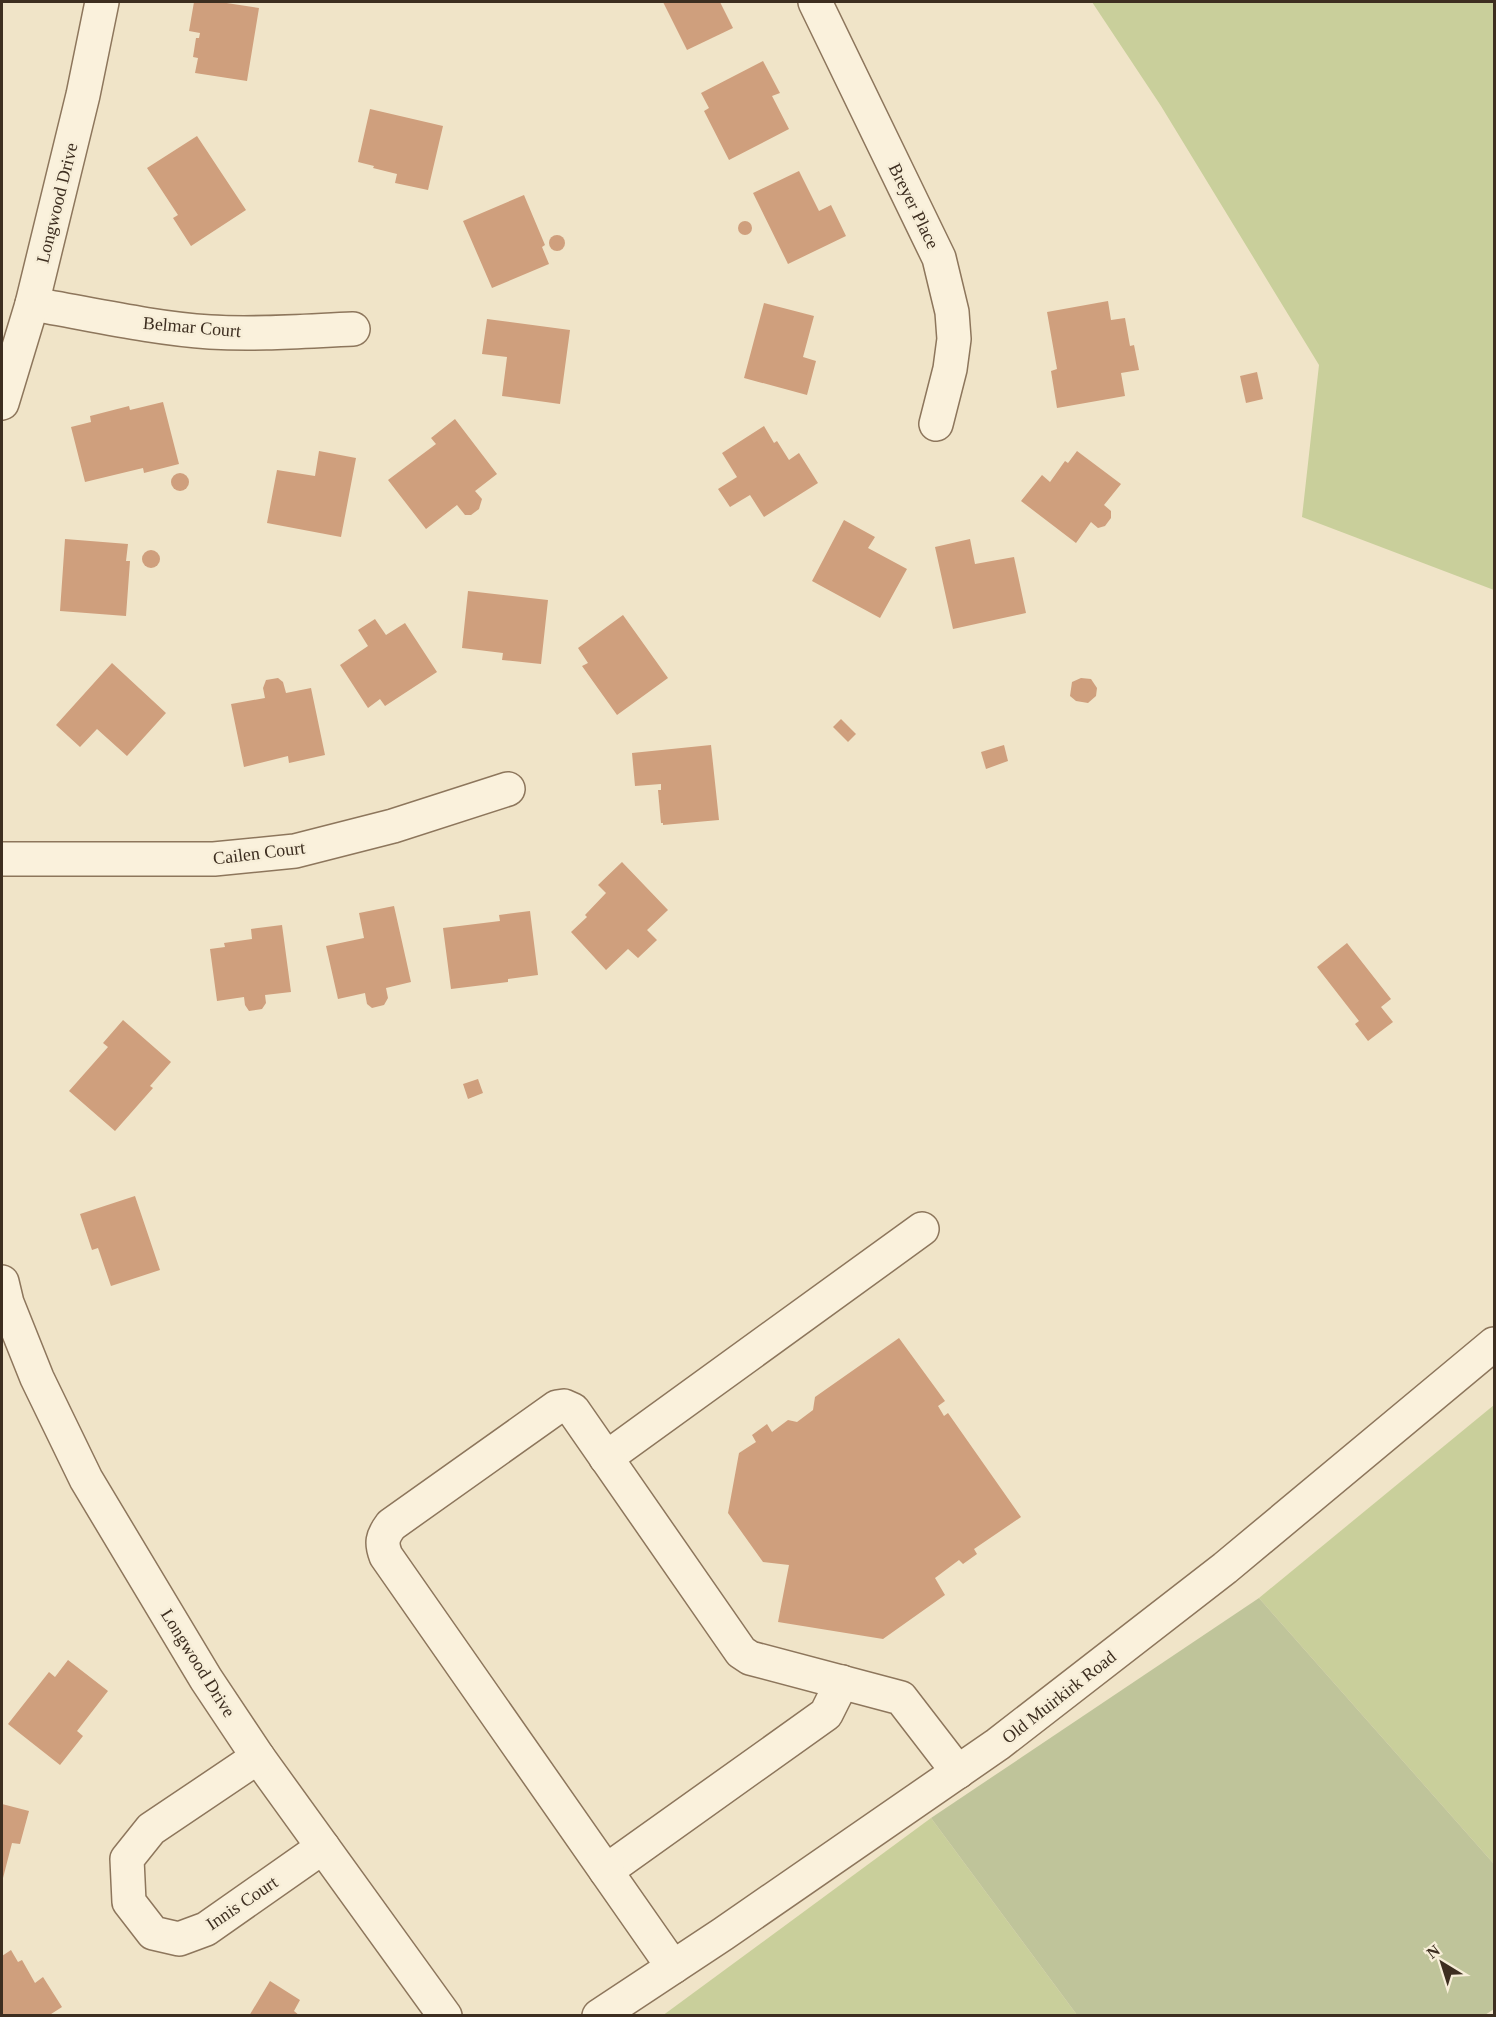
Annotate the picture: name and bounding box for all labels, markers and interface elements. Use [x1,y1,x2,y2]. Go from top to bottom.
street label: Longwood Drive [32,141,82,265]
street label: Breyer Place [885,160,943,252]
street label: Belmar Court [142,313,242,341]
street label: Cailen Court [212,837,306,869]
street label: Longwood Drive [157,1605,239,1721]
street label: Old Muirkirk Road [998,1646,1120,1748]
street label: Innis Court [203,1872,281,1934]
north arrow [1412,1933,1472,1993]
text: N [1423,1941,1443,1962]

